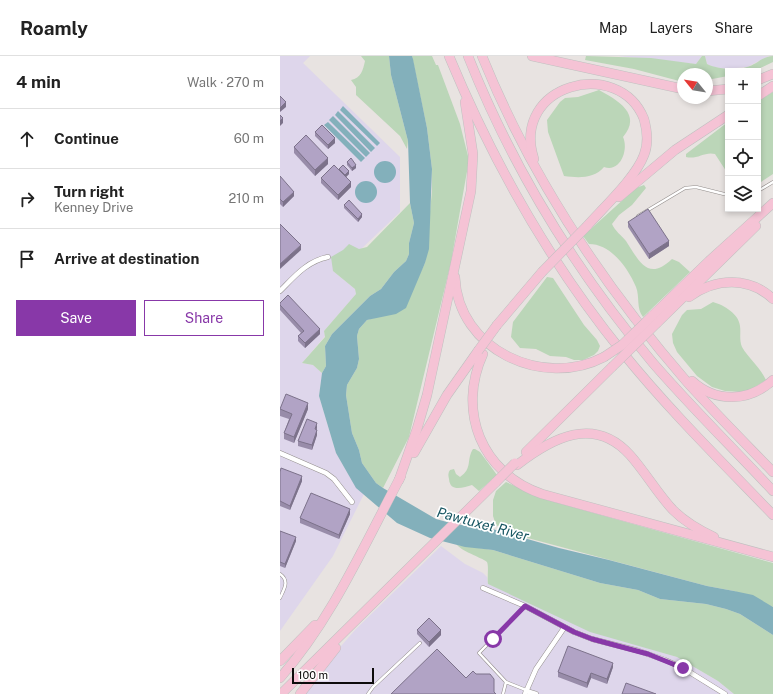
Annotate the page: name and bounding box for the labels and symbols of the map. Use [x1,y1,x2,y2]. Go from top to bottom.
north arrow [677,68,713,104]
water label: Pawtuxet River [435,504,531,544]
route start [484,630,502,648]
route end [674,659,692,677]
scale bar [292,666,374,685]

